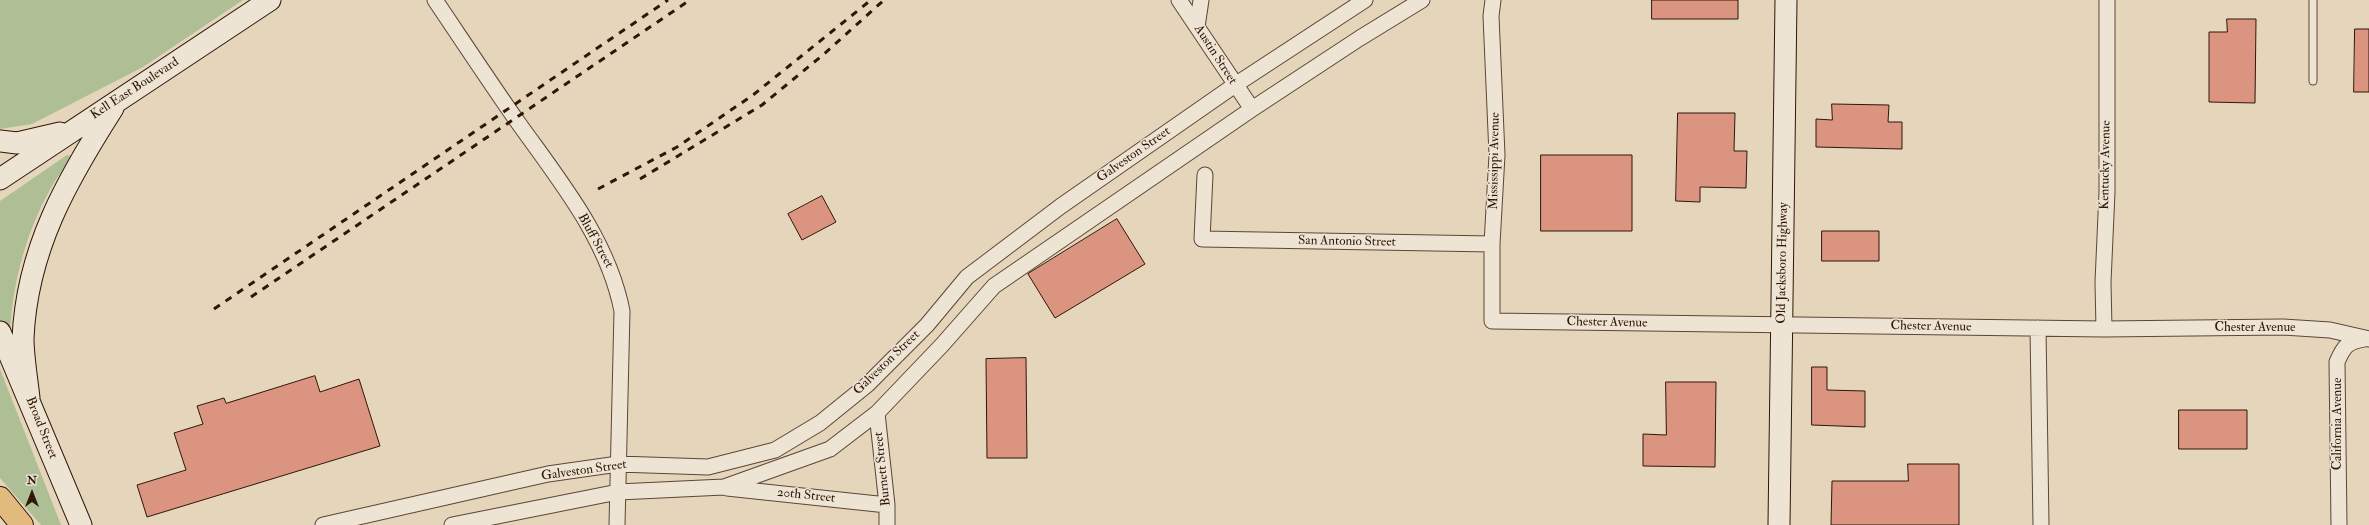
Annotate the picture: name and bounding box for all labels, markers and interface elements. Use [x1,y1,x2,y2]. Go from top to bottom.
street label: Austin Street [1190,22,1240,88]
street label: Kell East Boulevard [88,55,182,123]
street label: Mississippi Avenue [1486,112,1504,210]
street label: Kentucky Avenue [2097,120,2115,210]
street label: Galveston Street [1094,124,1174,186]
street label: Old Jacksboro Highway [1774,202,1792,324]
street label: Bluff Street [574,211,616,271]
street label: San Antonio Street [1298,233,1396,251]
street label: Chester Avenue [1566,314,1648,332]
street label: Chester Avenue [1890,318,1972,336]
street label: Chester Avenue [2214,320,2296,336]
street label: Galveston Street [851,327,923,399]
street label: California Avenue [2330,378,2346,470]
street label: Broad Street [22,395,60,461]
street label: Burnett Street [871,431,895,507]
street label: Galveston Street [540,457,628,485]
north arrow [12,473,52,513]
text: N [27,474,37,487]
street label: 20th Street [776,485,836,507]

